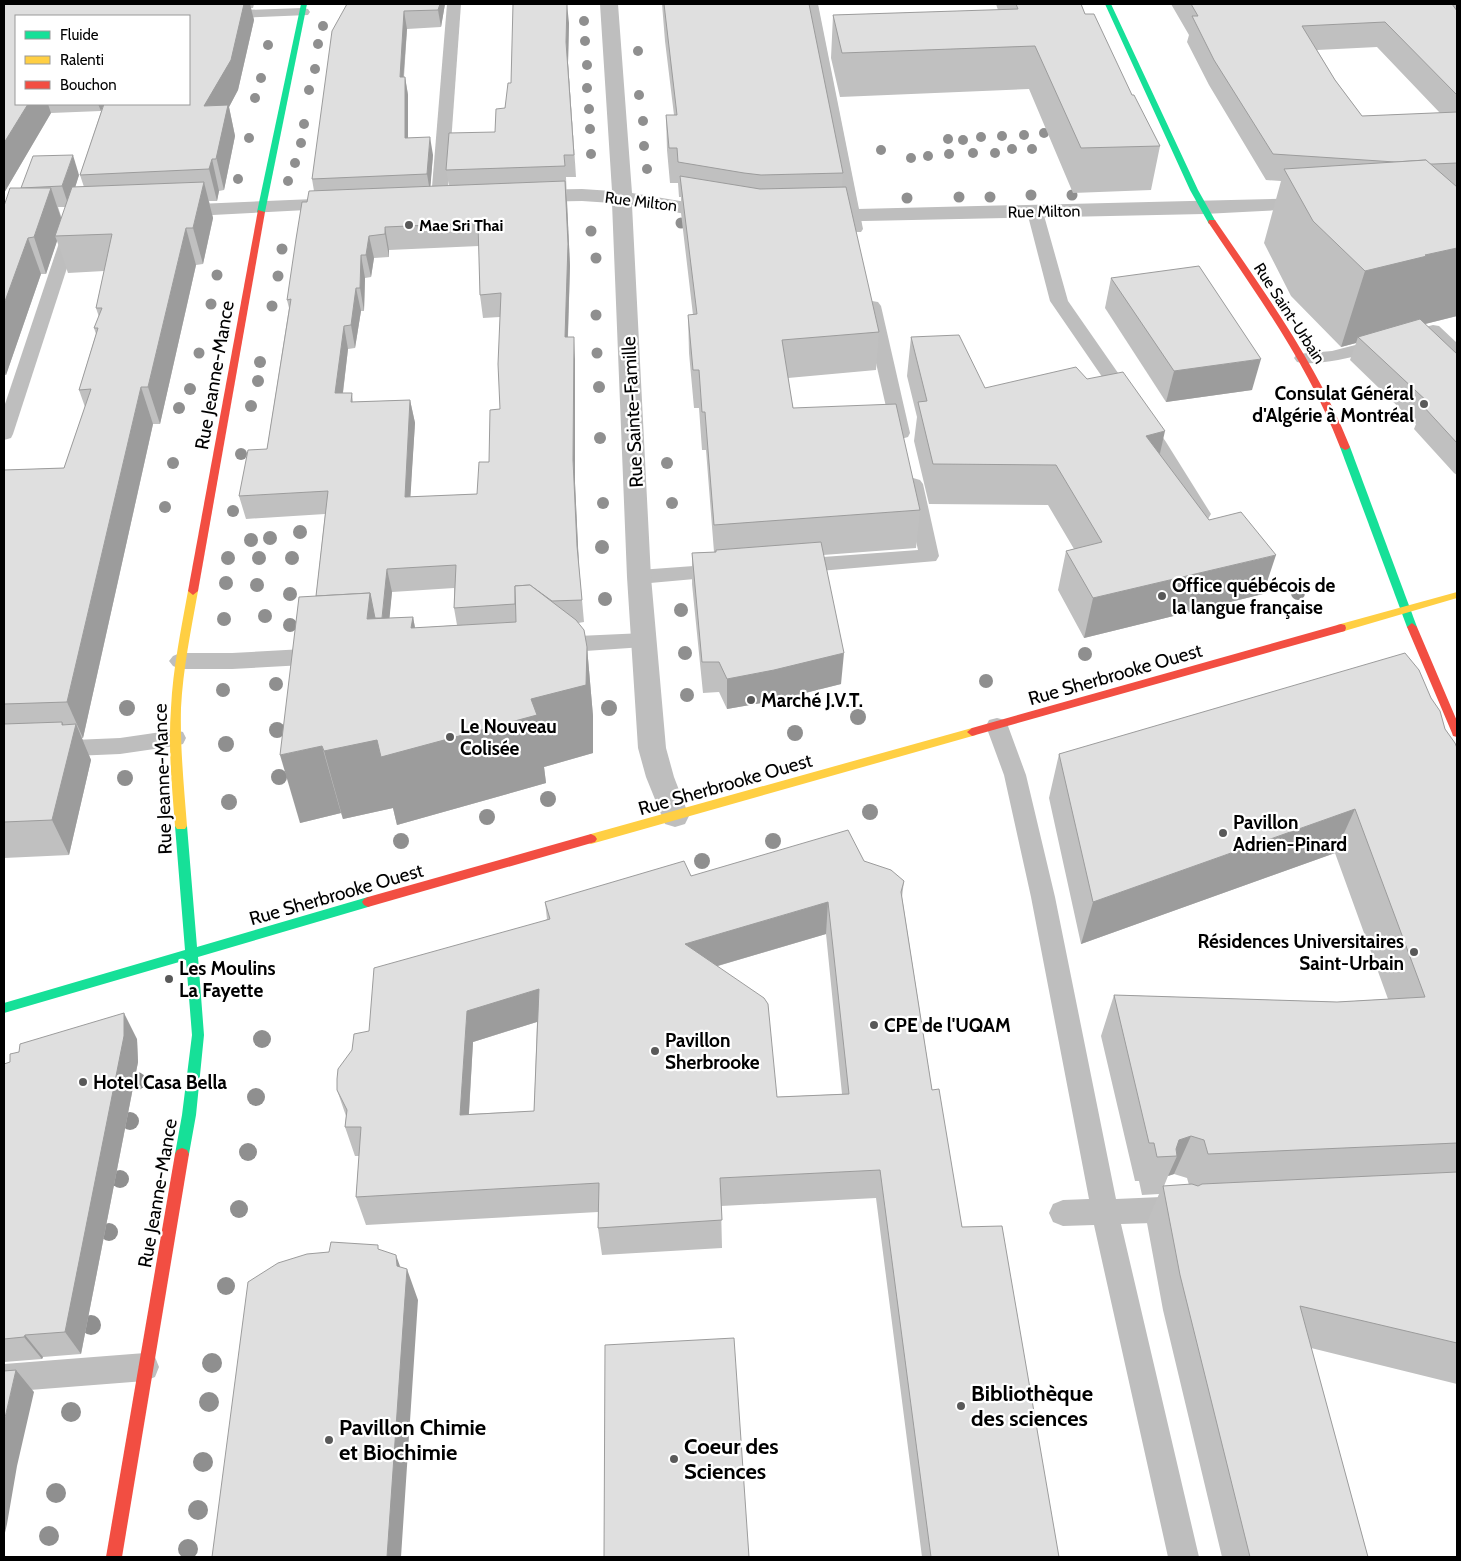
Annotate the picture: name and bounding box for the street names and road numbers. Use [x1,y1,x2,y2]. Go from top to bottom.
street label: Rue Milton [604,188,678,215]
street label: Rue Milton [1008,201,1081,222]
street label: Rue Saint-Urbain [1250,259,1329,367]
street label: Rue Jeanne-Mance [190,299,239,451]
street label: Rue Sainte-Famille [617,336,648,488]
street label: Rue Sherbrooke Ouest [1025,638,1205,710]
street label: Rue Jeanne-Mance [148,703,177,855]
street label: Rue Sherbrooke Ouest [635,748,815,820]
street label: Rue Sherbrooke Ouest [246,858,426,930]
street label: Rue Jeanne-Mance [133,1117,182,1269]

